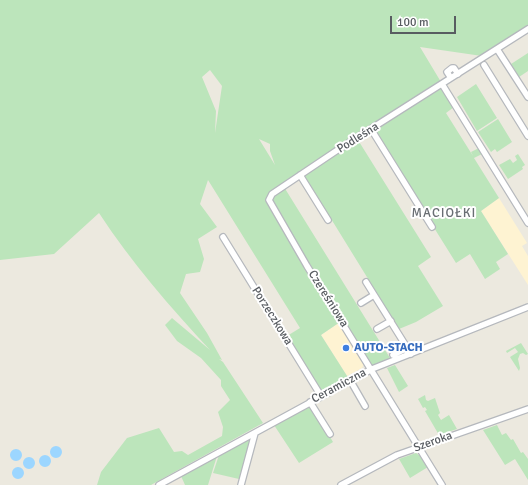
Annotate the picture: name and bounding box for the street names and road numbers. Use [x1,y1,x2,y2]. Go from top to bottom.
street label: Podleśna [335,120,381,156]
street label: Czereśniowa [305,268,351,330]
street label: Porzeczkowa [248,284,296,348]
street label: Ceramiczna [309,366,369,406]
street label: Szeroka [412,428,454,456]

